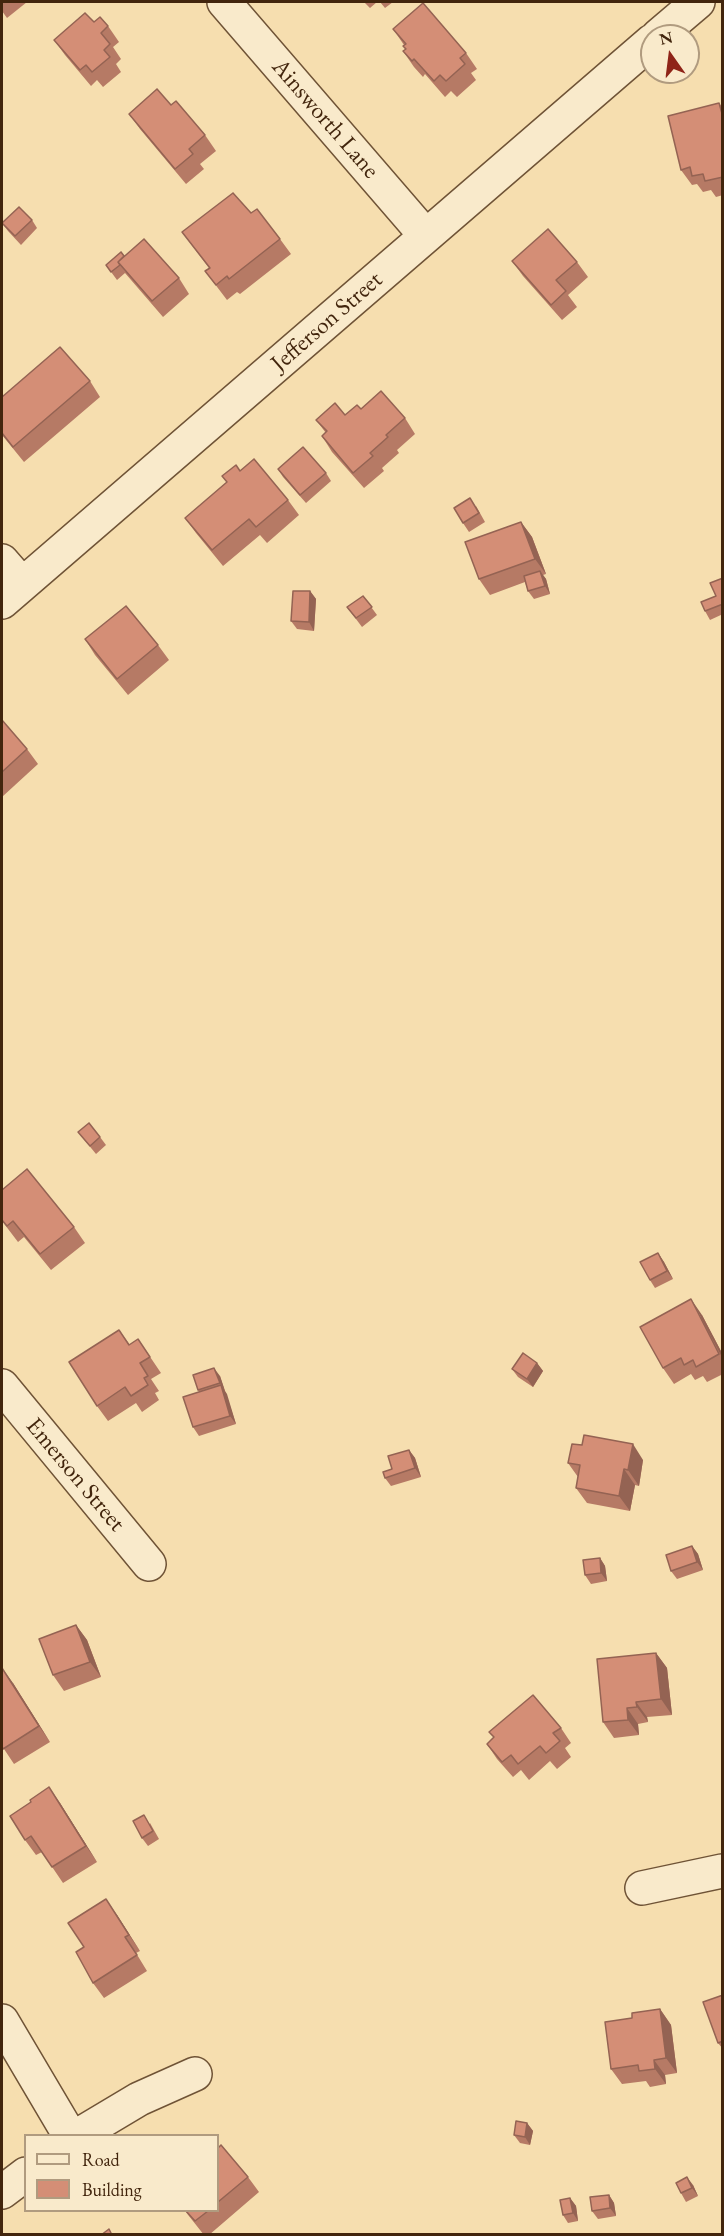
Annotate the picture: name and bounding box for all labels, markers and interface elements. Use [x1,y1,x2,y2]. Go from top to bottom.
north arrow [640,24,700,84]
text: N [657,26,675,50]
street label: Ainsworth Lane [265,53,385,185]
street label: Jefferson Street [266,266,388,378]
street label: Emerson Street [19,1412,131,1538]
legend [24,2134,219,2212]
text: Road [82,2148,120,2171]
text: Building [82,2178,142,2201]

